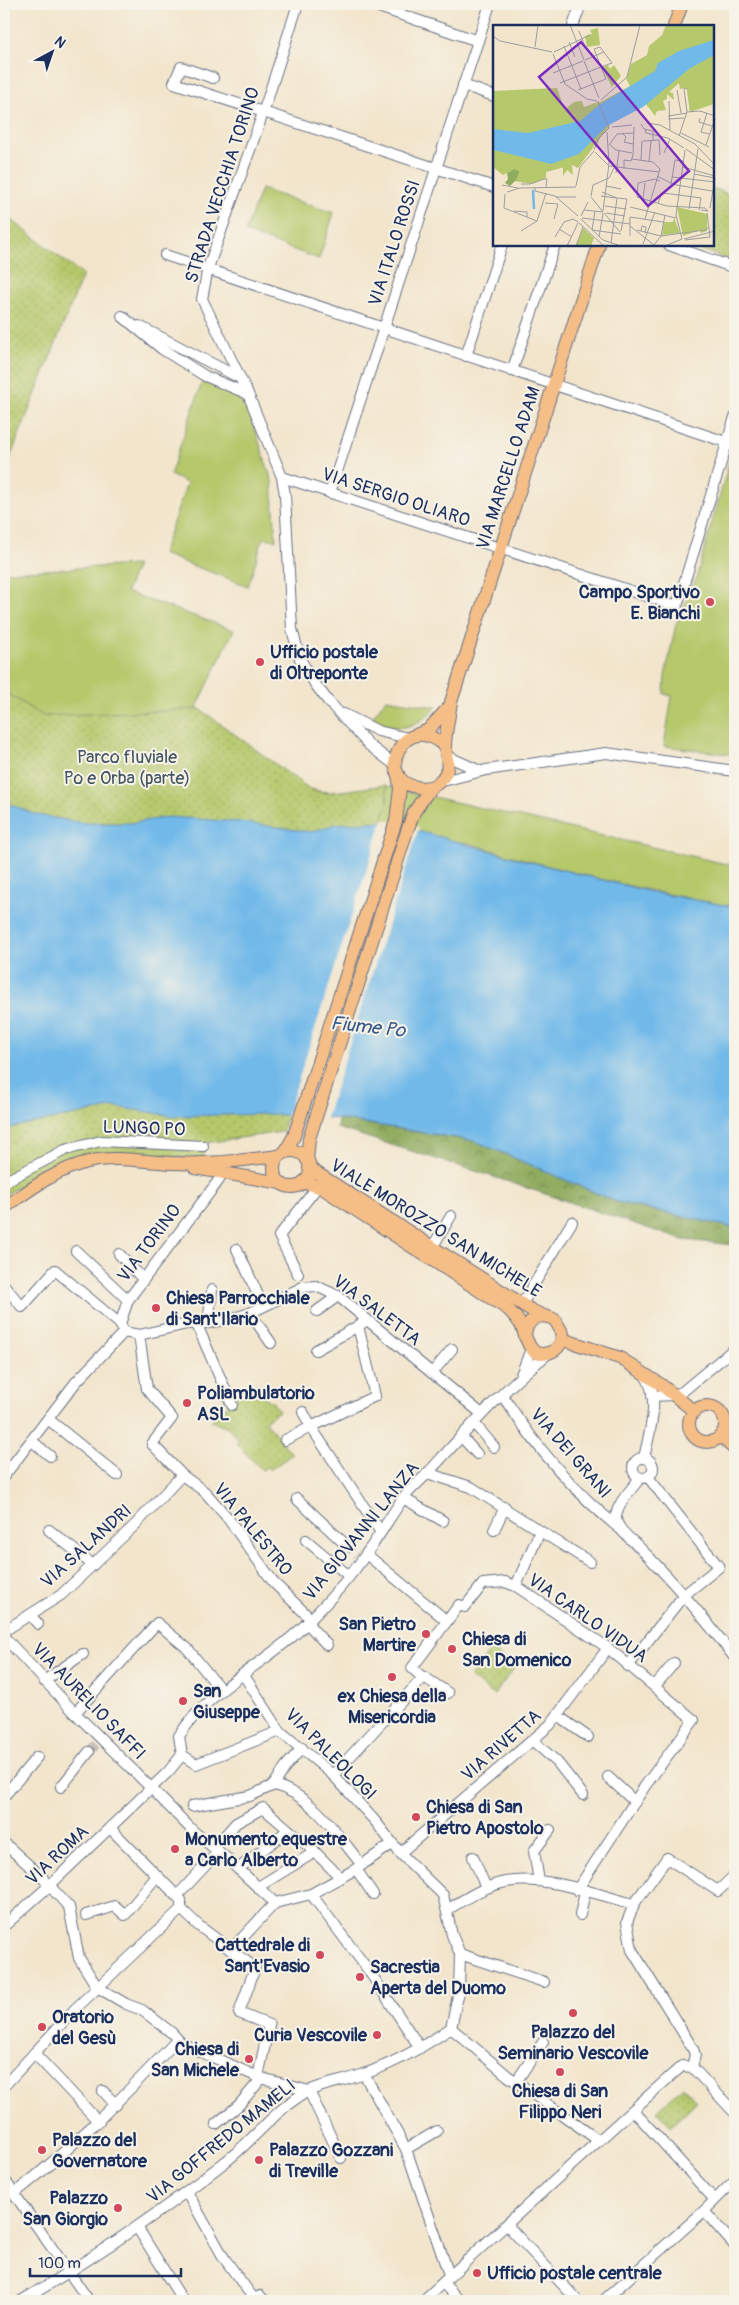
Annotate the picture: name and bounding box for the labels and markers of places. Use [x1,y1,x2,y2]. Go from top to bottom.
place label: Campo Sportivo E. Bianchi [579,581,700,625]
marker: Campo Sportivo E. Bianchi [704,596,716,608]
place label: Ufficio postale di Oltreponte [270,641,379,685]
marker: Ufficio postale di Oltreponte [254,656,266,668]
place label: Chiesa Parrocchiale di Sant'Ilario [166,1287,311,1331]
marker: Chiesa Parrocchiale di Sant'Ilario [150,1302,162,1314]
place label: Poliambulatorio ASL [197,1382,315,1426]
marker: Poliambulatorio ASL [181,1397,193,1409]
place label: San Pietro Martire [339,1613,417,1657]
marker: San Pietro Martire [420,1628,432,1640]
place label: Chiesa di San Domenico [462,1628,572,1672]
marker: Chiesa di San Domenico [446,1643,458,1655]
marker: ex Chiesa della Misericordia [386,1671,398,1683]
place label: San Giuseppe [193,1680,261,1724]
place label: ex Chiesa della Misericordia [337,1685,447,1729]
marker: San Giuseppe [177,1695,189,1707]
place label: Chiesa di San Pietro Apostolo [426,1796,544,1840]
marker: Chiesa di San Pietro Apostolo [410,1811,422,1823]
place label: Monumento equestre a Carlo Alberto [185,1828,348,1872]
marker: Monumento equestre a Carlo Alberto [169,1843,181,1855]
place label: Cattedrale di Sant'Evasio [215,1934,310,1978]
marker: Cattedrale di Sant'Evasio [314,1949,326,1961]
place label: Sacrestia Aperta del Duomo [370,1956,506,2000]
marker: Sacrestia Aperta del Duomo [354,1971,366,1983]
place label: Oratorio del Gesù [52,2006,116,2050]
marker: Palazzo del Seminario Vescovile [567,2007,579,2019]
marker: Oratorio del Gesù [36,2021,48,2033]
place label: Palazzo del Seminario Vescovile [498,2021,650,2065]
place label: Curia Vescovile [254,2024,368,2047]
marker: Curia Vescovile [371,2029,383,2041]
place label: Chiesa di San Michele [151,2038,240,2082]
marker: Chiesa di San Michele [243,2053,255,2065]
marker: Chiesa di San Filippo Neri [554,2066,566,2078]
place label: Chiesa di San Filippo Neri [512,2080,608,2124]
place label: Palazzo del Governatore [52,2129,148,2173]
place label: Palazzo Gozzani di Treville [269,2139,393,2183]
marker: Palazzo del Governatore [36,2144,48,2156]
marker: Palazzo Gozzani di Treville [253,2154,265,2166]
place label: Palazzo San Giorgio [22,2187,108,2231]
marker: Palazzo San Giorgio [112,2202,124,2214]
place label: Ufficio postale centrale [487,2262,663,2285]
marker: Ufficio postale centrale [471,2267,483,2279]

